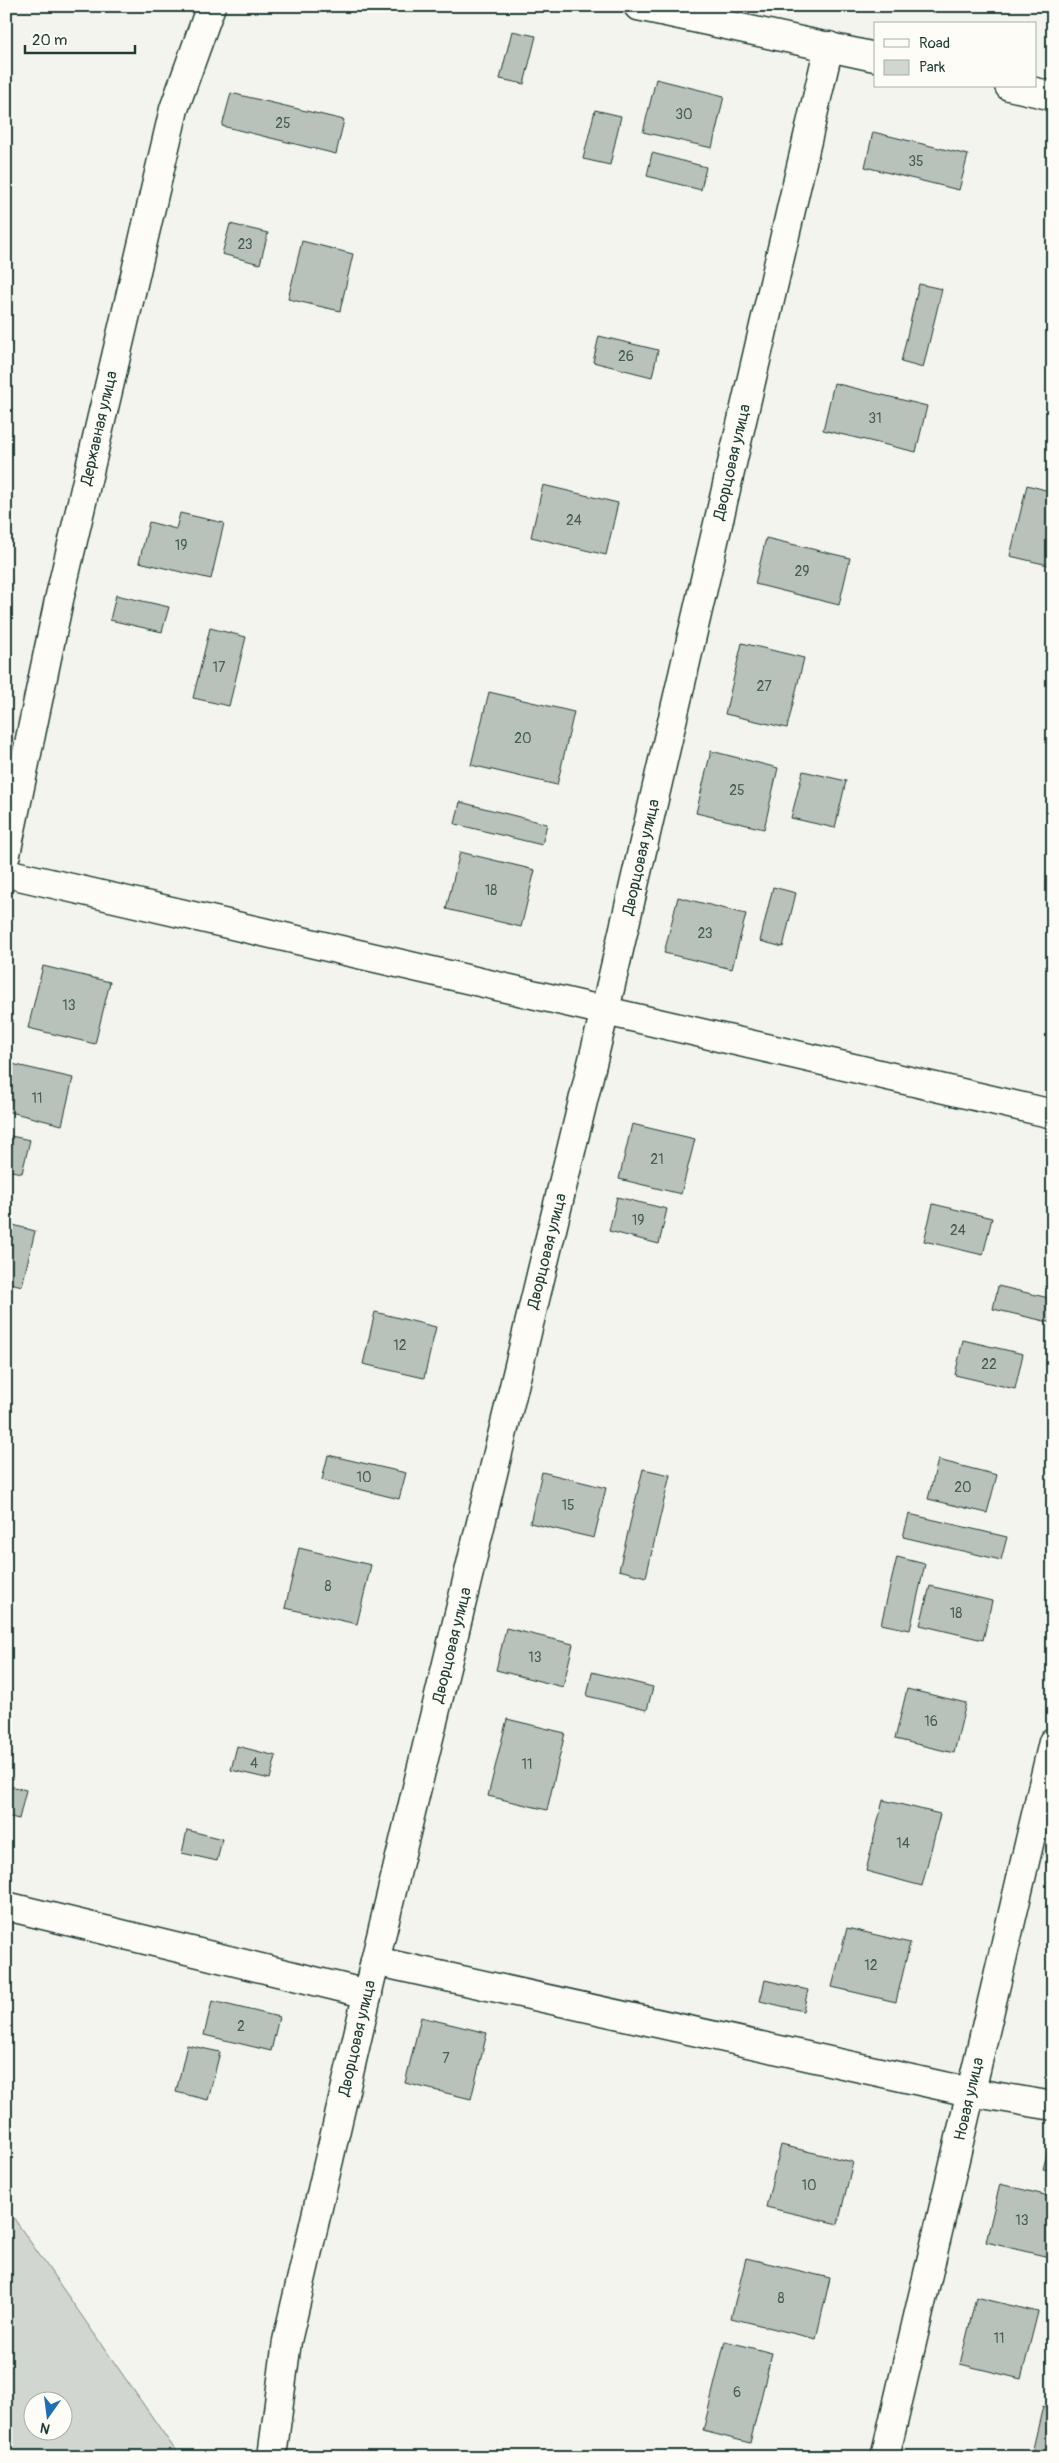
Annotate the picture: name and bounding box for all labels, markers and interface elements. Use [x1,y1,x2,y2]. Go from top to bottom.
scale bar [25,22,135,54]
legend [874,22,1036,88]
text: 20 m [32,31,67,50]
text: Road [919,34,950,53]
text: Park [919,58,946,77]
house number: 30 [675,106,693,123]
house number: 25 [275,115,291,132]
house number: 35 [908,153,924,170]
house number: 23 [237,236,253,253]
house number: 26 [618,348,634,365]
street label: Державная улица [76,369,122,488]
street label: Дворцовая улица [709,402,755,523]
house number: 31 [868,410,882,427]
house number: 24 [566,512,582,529]
house number: 19 [175,537,187,554]
house number: 29 [794,563,810,580]
house number: 17 [213,659,226,676]
house number: 27 [756,678,772,695]
house number: 20 [514,730,532,747]
house number: 25 [729,782,745,799]
street label: Дворцовая улица [618,797,664,918]
house number: 18 [485,882,497,899]
house number: 23 [697,925,713,942]
house number: 13 [62,997,76,1014]
house number: 11 [32,1090,42,1107]
house number: 21 [650,1151,664,1168]
street label: Дворцовая улица [523,1191,571,1312]
house number: 19 [632,1212,644,1229]
house number: 24 [950,1222,966,1239]
house number: 12 [393,1337,407,1354]
house number: 22 [981,1356,997,1373]
house number: 10 [356,1469,372,1486]
house number: 20 [954,1479,972,1496]
house number: 15 [561,1497,575,1514]
house number: 8 [324,1578,332,1595]
street label: Дворцовая улица [428,1585,476,1706]
house number: 18 [950,1605,962,1622]
house number: 13 [528,1649,542,1666]
house number: 16 [924,1713,938,1730]
house number: 4 [250,1755,258,1772]
house number: 11 [522,1756,532,1773]
house number: 14 [896,1835,910,1852]
house number: 12 [864,1957,878,1974]
street label: Дворцовая улица [334,1978,380,2099]
house number: 2 [237,2018,245,2035]
house number: 7 [442,2050,450,2067]
street label: Новая улица [950,2055,988,2143]
house number: 10 [801,2177,817,2194]
house number: 13 [1015,2212,1029,2229]
house number: 8 [777,2290,785,2307]
house number: 11 [994,2330,1004,2347]
house number: 6 [733,2384,741,2401]
north arrow [22,2390,72,2440]
text: N [38,2419,52,2438]

